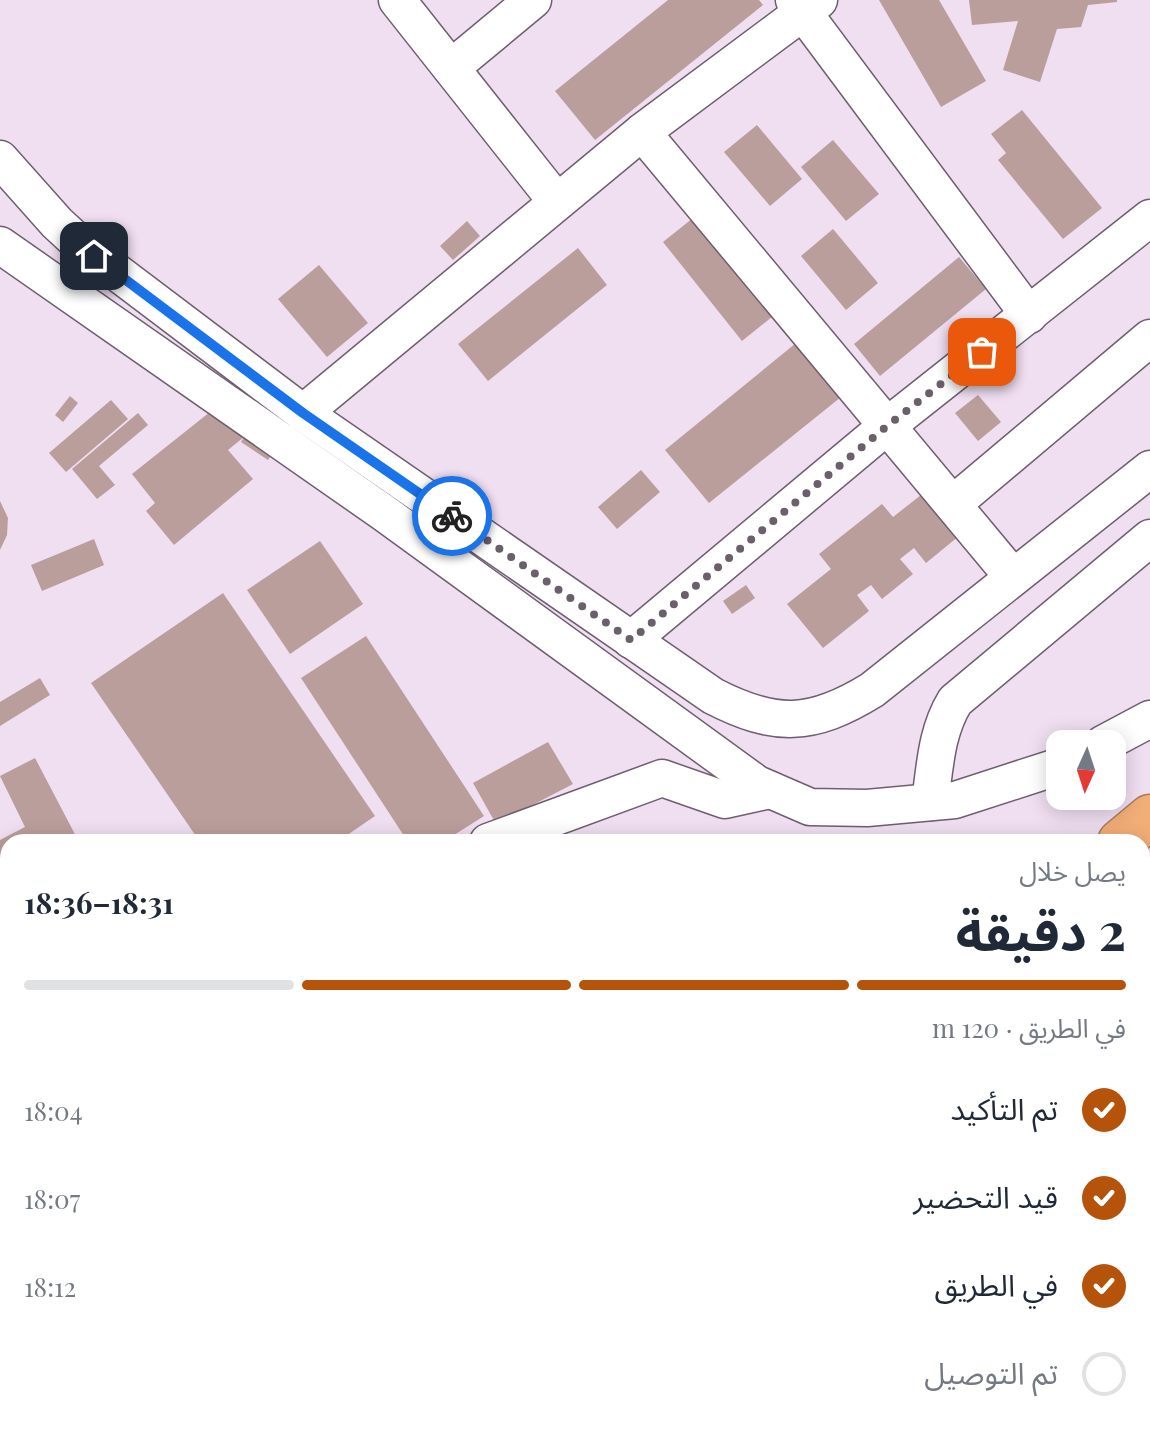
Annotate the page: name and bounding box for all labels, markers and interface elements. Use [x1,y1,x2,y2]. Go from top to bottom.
pin [60,222,128,290]
icon: home [72,234,116,278]
pin [948,318,1016,386]
icon: bag [960,330,1004,374]
courier [412,476,492,556]
icon: bike [430,494,474,538]
north arrow [1046,730,1126,810]
map controls [1046,730,1126,810]
text: يصل خلال [1019,853,1126,888]
text: 18:31–18:36 [24,882,174,922]
text: 2 دقيقة [956,895,1126,964]
text: في الطريق · 120 m [932,1010,1126,1045]
text: تم التأكيد [950,1088,1058,1128]
icon: check [1082,1088,1126,1132]
text: 18:04 [24,1093,83,1128]
text: قيد التحضير [913,1176,1058,1216]
icon: check [1082,1176,1126,1220]
text: 18:07 [24,1181,80,1216]
text: في الطريق [935,1264,1058,1304]
icon: check [1082,1264,1126,1308]
text: 18:12 [24,1269,76,1304]
text: تم التوصيل [924,1352,1058,1392]

